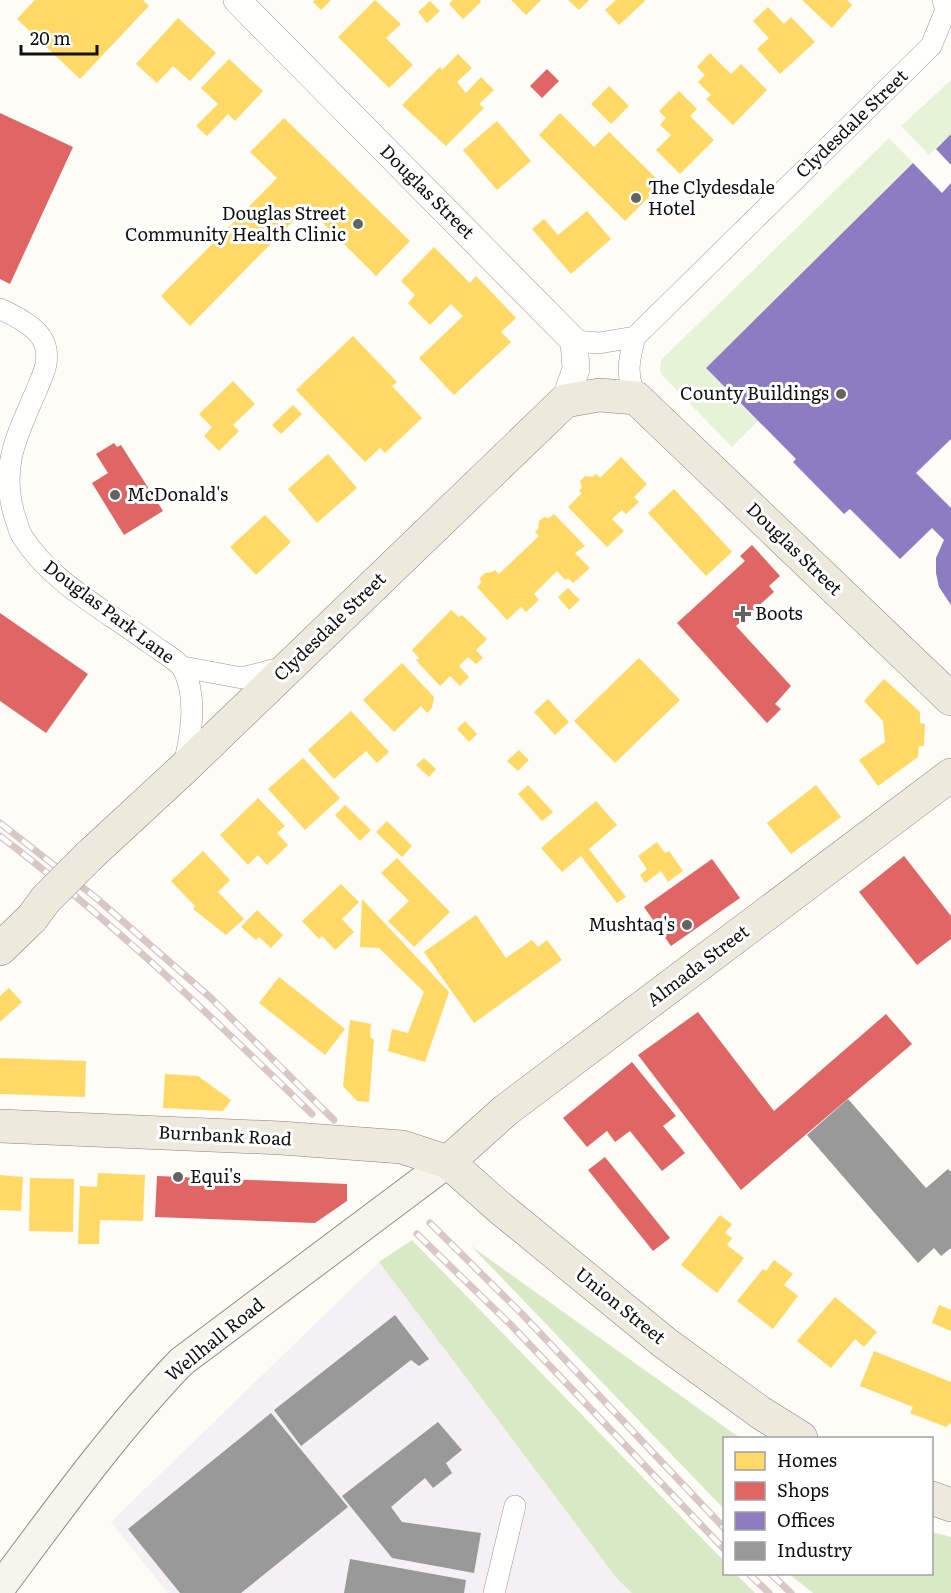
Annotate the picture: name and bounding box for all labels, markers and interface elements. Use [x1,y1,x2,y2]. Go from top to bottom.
scale bar [21,18,98,56]
text: 20 m [30,24,71,51]
street label: Clydesdale Street [789,62,914,184]
street label: Douglas Street [375,137,482,245]
place label: The Clydesdale Hotel [648,173,775,221]
marker: The Clydesdale Hotel [629,191,643,205]
place label: Douglas Street Community Health Clinic [125,199,347,247]
marker: Douglas Street Community Health Clinic [351,217,365,231]
place label: County Buildings [680,379,829,406]
marker: County Buildings [834,387,848,401]
place label: McDonald's [127,480,228,507]
marker: McDonald's [108,488,122,502]
street label: Douglas Street [741,495,850,601]
street label: Douglas Park Lane [39,552,181,669]
street label: Clydesdale Street [267,565,392,687]
place label: Boots [755,599,803,626]
marker: Boots [736,607,750,621]
place label: Mushtaq's [588,910,675,937]
street label: Almada Street [640,917,755,1012]
marker: Mushtaq's [680,918,694,932]
street label: Burnbank Road [158,1118,293,1151]
place label: Equi's [190,1162,241,1189]
marker: Equi's [171,1170,185,1184]
street label: Union Street [570,1260,673,1350]
street label: Wellhall Road [159,1291,269,1387]
legend [723,1437,933,1575]
text: Homes [777,1446,837,1473]
text: Shops [777,1476,829,1503]
text: Offices [777,1506,835,1533]
text: Industry [777,1536,853,1563]

